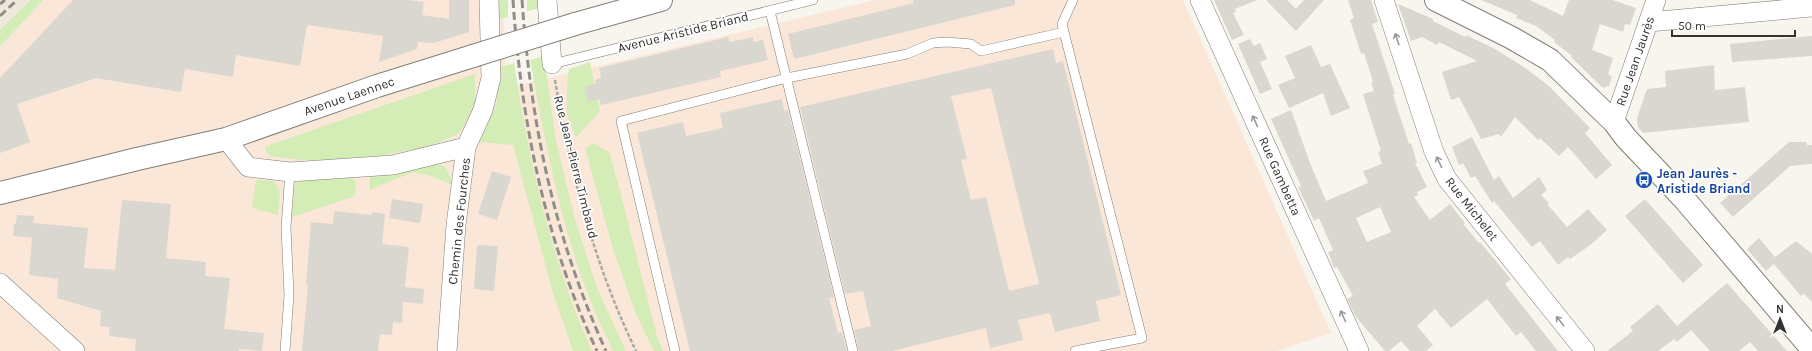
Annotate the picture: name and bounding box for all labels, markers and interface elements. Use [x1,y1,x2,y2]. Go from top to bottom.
street label: Avenue Aristide Briand [616,8,750,56]
scale bar [1672,12,1795,38]
street label: Rue Jean Jaurès [1613,14,1657,108]
text: 50 m [1678,19,1706,33]
one-way arrow [1393,33,1400,46]
street label: Avenue Laennec [302,73,396,119]
street label: Rue Jean-Pierre Timbaud [551,94,601,240]
one-way arrow [1250,115,1258,127]
street label: Rue Gambetta [1256,134,1304,218]
street label: Chemin des Fourches [445,156,473,285]
one-way arrow [1435,156,1442,168]
place label: Jean Jaurès - Aristide Briand [1657,166,1750,196]
bus stop icon: Jean Jaurès - Aristide Briand [1634,170,1654,190]
street label: Rue Michelet [1442,174,1502,244]
north arrow [1760,299,1800,339]
text: N [1776,303,1784,316]
one-way arrow [1339,310,1346,322]
one-way arrow [1556,315,1565,326]

